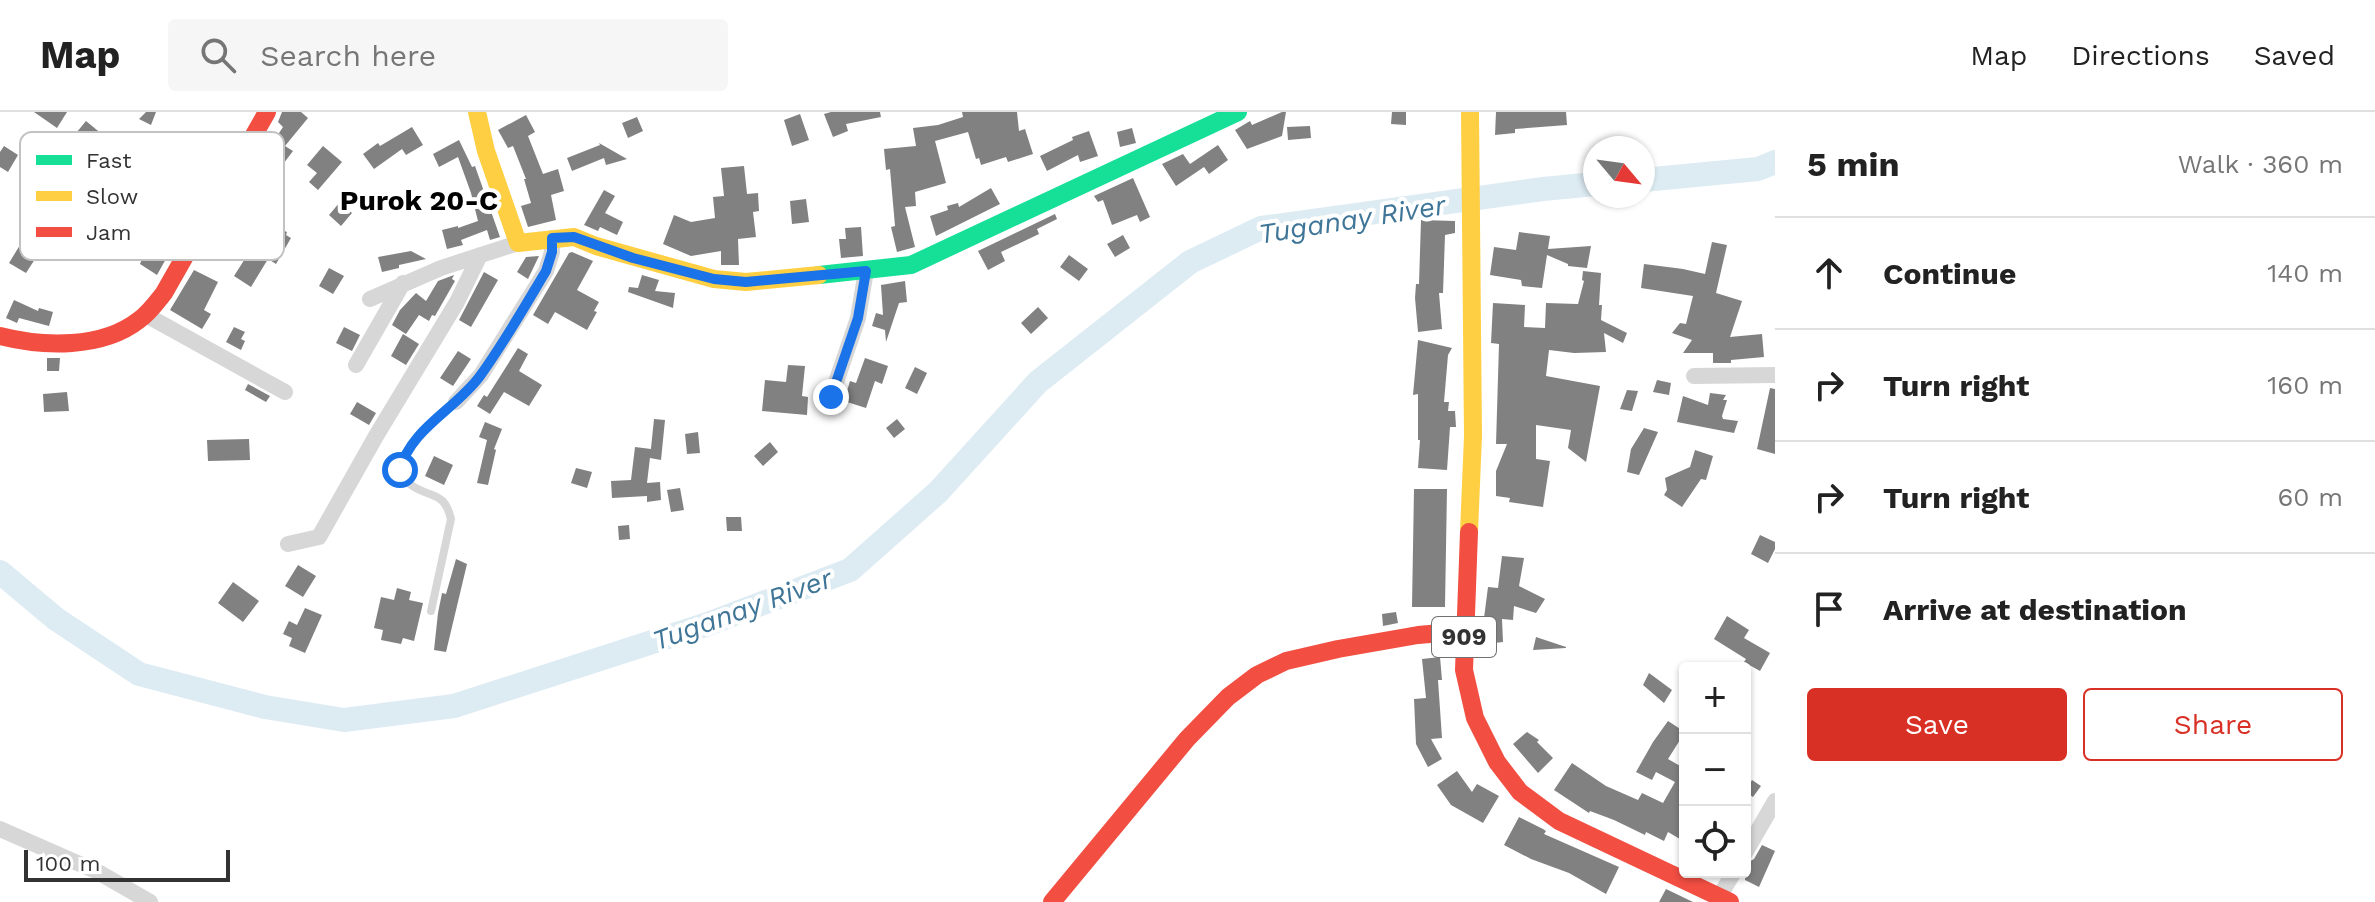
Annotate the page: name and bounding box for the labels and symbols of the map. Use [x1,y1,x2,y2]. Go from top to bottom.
legend [20,132,284,260]
north arrow [1583,136,1655,208]
text: Fast [86,148,132,173]
text: Slow [86,184,138,209]
district label: Purok 20-C [340,184,498,217]
water label: Tuganay River [1256,188,1449,251]
text: Jam [86,220,131,245]
route end [813,379,849,415]
route start [382,452,418,488]
water label: Tuganay River [648,561,838,657]
road number: 909 [1432,617,1496,657]
scale bar [24,846,230,882]

